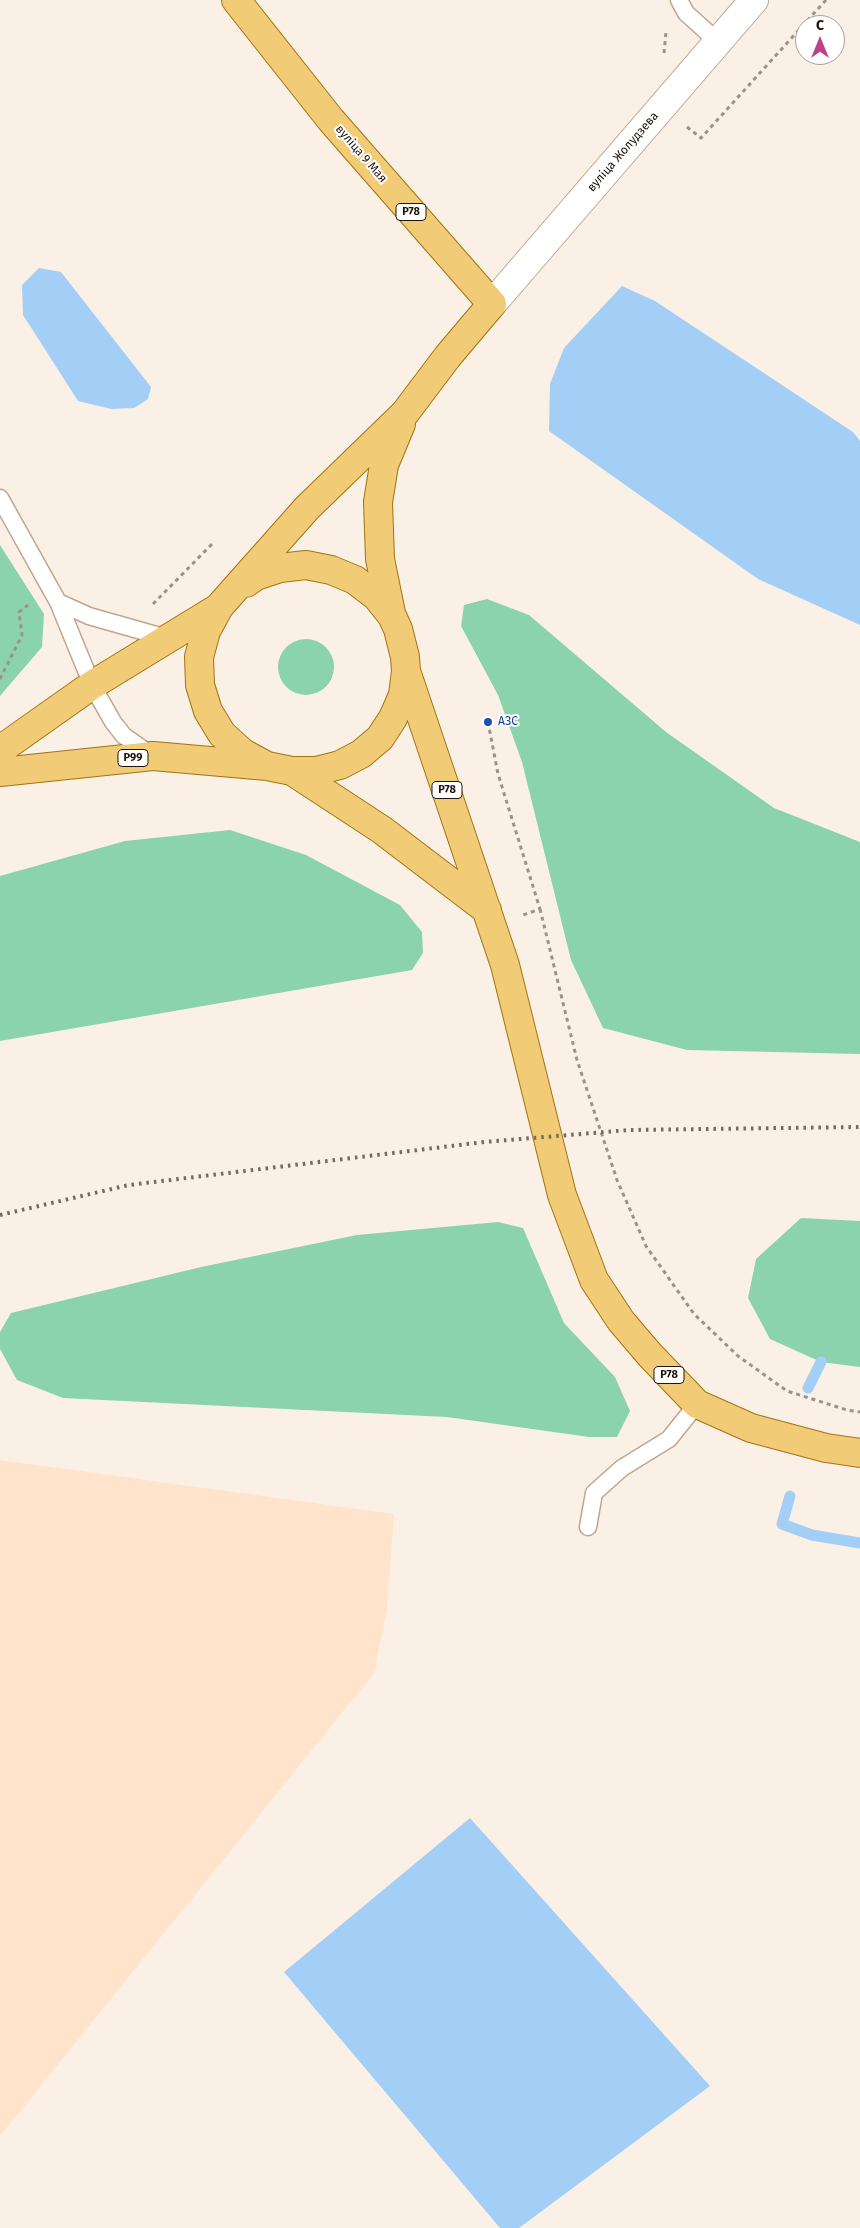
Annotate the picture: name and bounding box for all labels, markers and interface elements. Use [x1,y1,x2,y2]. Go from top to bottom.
north arrow [795,15,845,65]
text: С [816,17,824,34]
street label: вуліца Жолудзева [584,109,662,195]
street label: вуліца 9 Мая [332,122,390,186]
road number: Р78 [396,203,426,220]
place label: АЗС [498,715,518,729]
marker: АЗС [482,716,494,728]
road number: Р99 [118,750,148,766]
road number: Р78 [432,782,462,798]
road number: Р78 [654,1366,684,1384]

